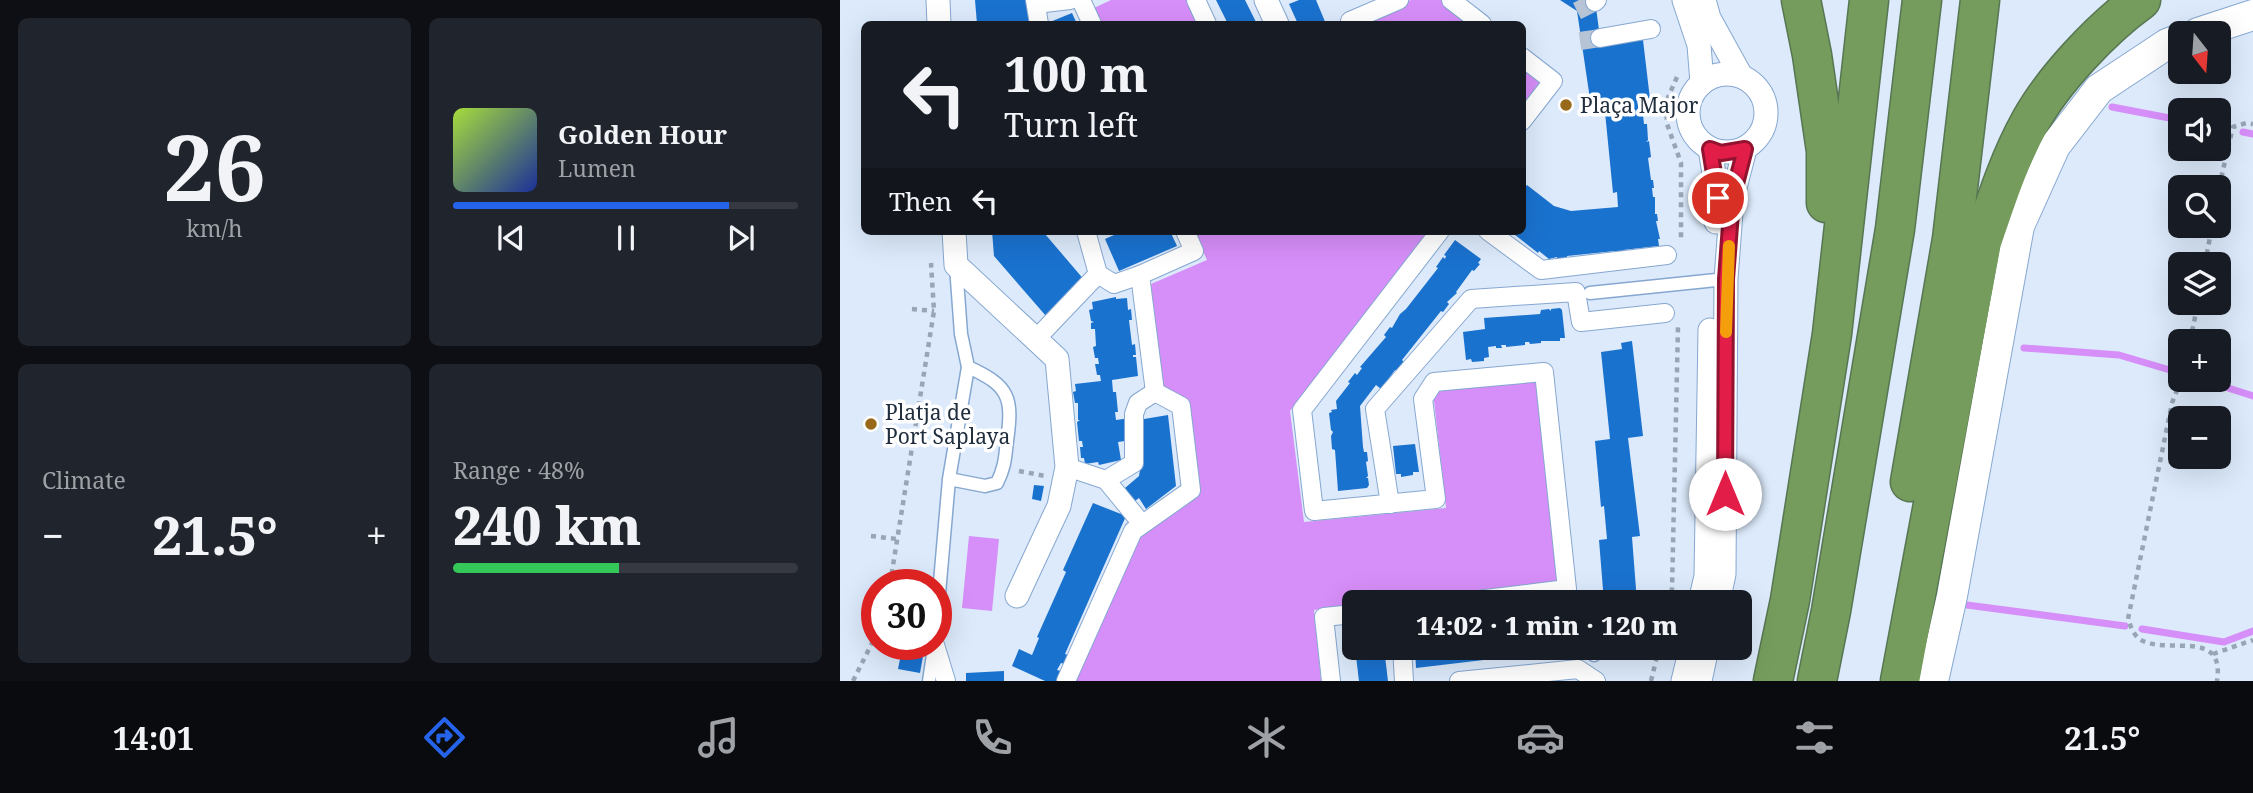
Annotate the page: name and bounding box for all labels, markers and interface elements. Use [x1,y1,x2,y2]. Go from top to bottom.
north arrow [2168,21,2231,84]
map controls [2168,21,2231,469]
text: 100 m [1004,40,1148,106]
icon: left [889,49,980,140]
place label: Plaça Major [1580,91,1699,119]
marker: Plaça Major [1558,97,1574,113]
button: sound [2168,98,2231,161]
text: Turn left [1004,103,1138,146]
text: 26 [163,104,266,228]
text: Golden Hour [558,116,727,152]
text: Lumen [558,152,636,184]
pin [1688,168,1748,228]
button: search [2168,175,2231,238]
icon: arrive [1699,179,1737,217]
icon: left [966,182,1004,220]
text: Then [889,183,952,219]
text: km/h [186,212,243,244]
icon: previous [492,219,530,257]
icon: pause [607,219,645,257]
icon: next [722,219,760,257]
button: layers [2168,252,2231,315]
button: + [2168,329,2231,392]
place label: Platja de Port Saplaya [885,398,1010,450]
button: − [2168,406,2231,469]
marker: Platja de Port Saplaya [863,416,879,432]
text: Range · 48% [453,454,585,486]
position arrow [1688,457,1762,531]
text: Climate [42,464,126,496]
text: 240 km [453,489,641,560]
text: 21.5° [152,499,278,570]
text: − [42,509,64,561]
text: + [366,509,387,561]
speed limit sign: 30 [861,569,952,660]
text: 14:02 · 1 min · 120 m [1416,607,1678,643]
icon: directions [420,713,469,762]
icon: music [694,713,743,762]
icon: phone [968,713,1017,762]
icon: climate [1242,713,1291,762]
icon: car [1516,713,1565,762]
icon: filters [1790,713,1839,762]
text: 14:01 [113,716,195,759]
text: 21.5° [2064,716,2140,759]

